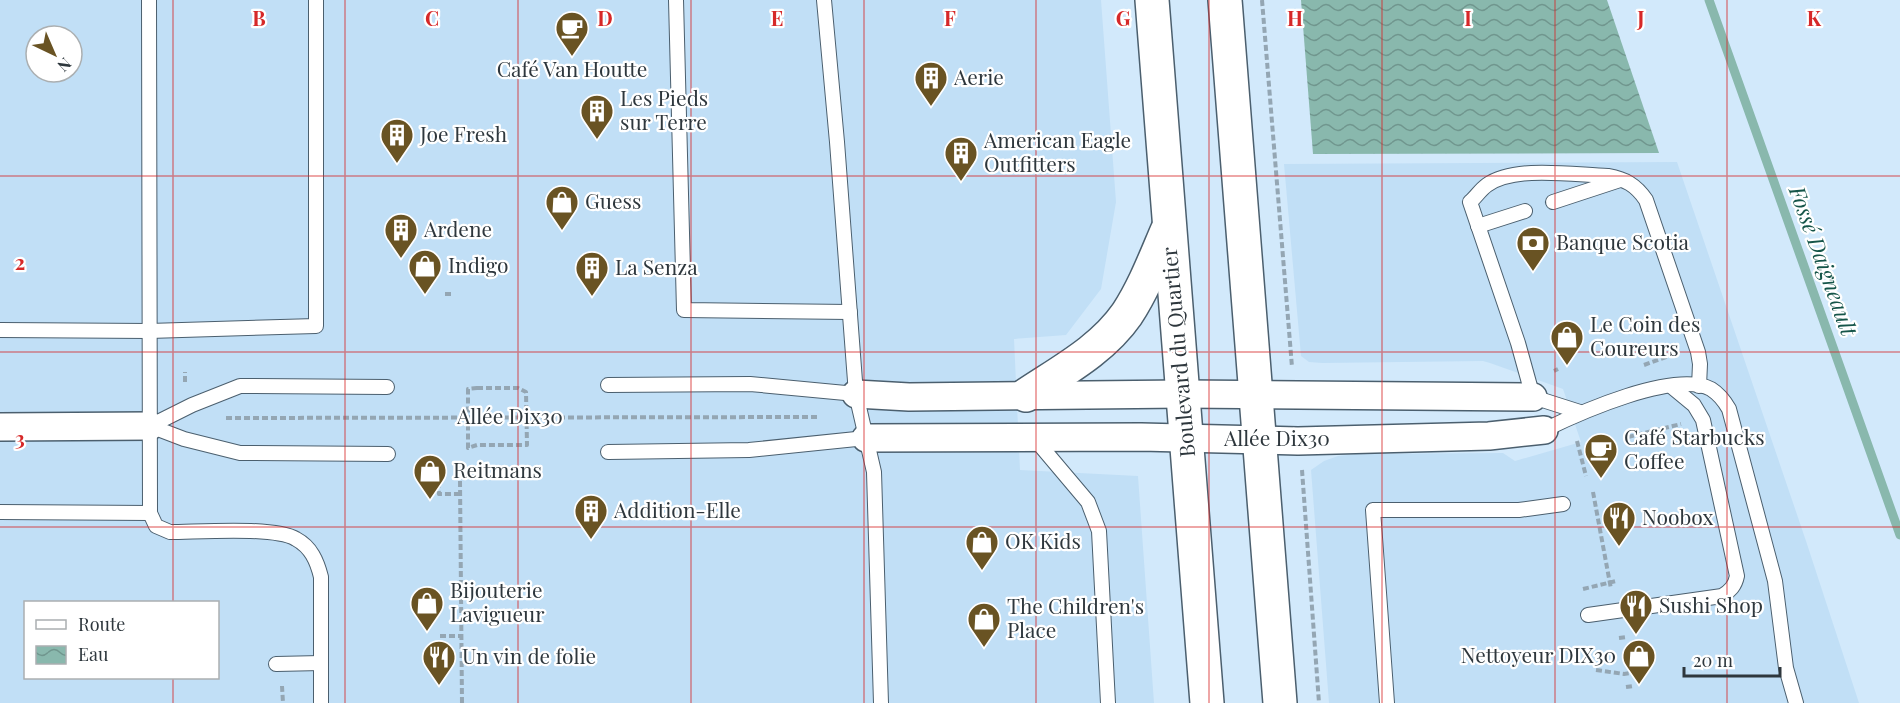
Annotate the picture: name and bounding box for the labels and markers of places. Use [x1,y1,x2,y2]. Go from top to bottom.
cafe icon: Café Van Houtte [554,10,590,57]
place label: Café Van Houtte [497,54,647,82]
building icon: Aerie [913,60,949,107]
place label: Aerie [953,62,1004,90]
place label: Les Pieds sur Terre [620,83,708,135]
building icon: Les Pieds sur Terre [579,93,615,140]
building icon: Joe Fresh [379,117,415,164]
place label: Joe Fresh [419,119,508,147]
place label: American Eagle Outfitters [983,125,1131,177]
building icon: American Eagle Outfitters [943,135,979,182]
shop icon: Guess [544,184,580,231]
place label: Guess [585,186,641,214]
building icon: Ardene [383,212,419,259]
place label: Ardene [423,214,492,242]
bank icon: Banque Scotia [1515,225,1551,272]
place label: Banque Scotia [1556,227,1690,255]
shop icon: Indigo [407,248,443,295]
place label: Indigo [448,250,508,278]
building icon: La Senza [574,250,610,297]
place label: La Senza [615,252,698,280]
place label: Le Coin des Coureurs [1590,309,1700,361]
shop icon: Le Coin des Coureurs [1549,319,1585,366]
place label: Café Starbucks Coffee [1624,422,1765,474]
cafe icon: Café Starbucks Coffee [1583,432,1619,479]
shop icon: Reitmans [412,453,448,500]
place label: Reitmans [453,455,542,483]
building icon: Addition-Elle [573,493,609,540]
place label: Addition-Elle [613,495,741,523]
restaurant icon: Noobox [1601,500,1637,547]
place label: Noobox [1642,502,1713,530]
shop icon: OK Kids [964,524,1000,571]
place label: OK Kids [1005,526,1081,554]
place label: Bijouterie Lavigueur [450,575,545,627]
shop icon: Bijouterie Lavigueur [409,585,445,632]
restaurant icon: Sushi Shop [1618,588,1654,635]
place label: Sushi Shop [1659,590,1763,618]
place label: The Children's Place [1007,591,1144,643]
shop icon: The Children's Place [966,601,1002,648]
shop icon: Nettoyeur DIX30 [1621,638,1657,685]
restaurant icon: Un vin de folie [421,639,457,686]
place label: Nettoyeur DIX30 [1461,640,1616,668]
place label: Un vin de folie [462,641,596,669]

